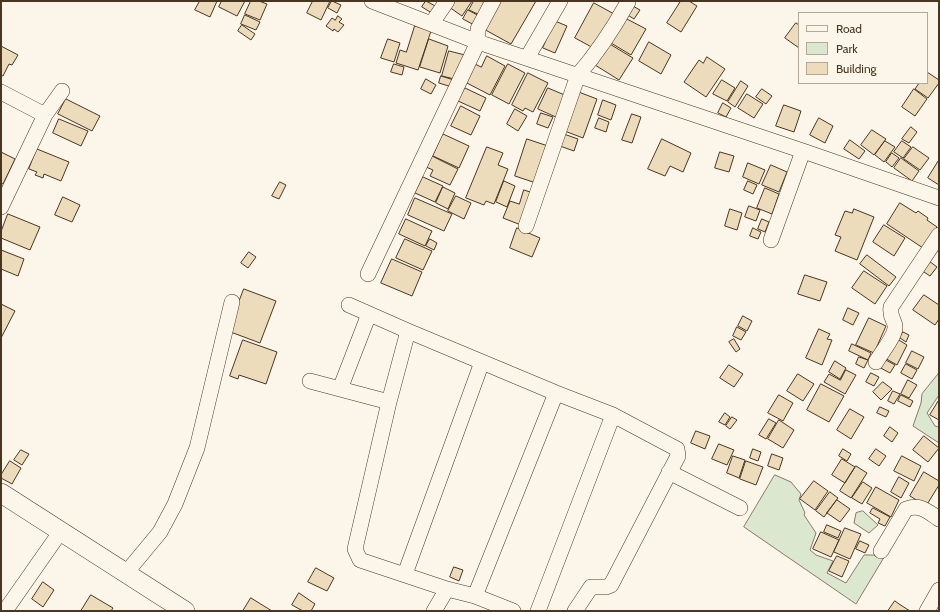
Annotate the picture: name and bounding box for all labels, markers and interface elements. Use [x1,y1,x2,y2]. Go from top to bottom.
legend [798,12,928,84]
text: Road [836,21,862,36]
text: Park [836,41,858,56]
text: Building [836,61,877,76]

